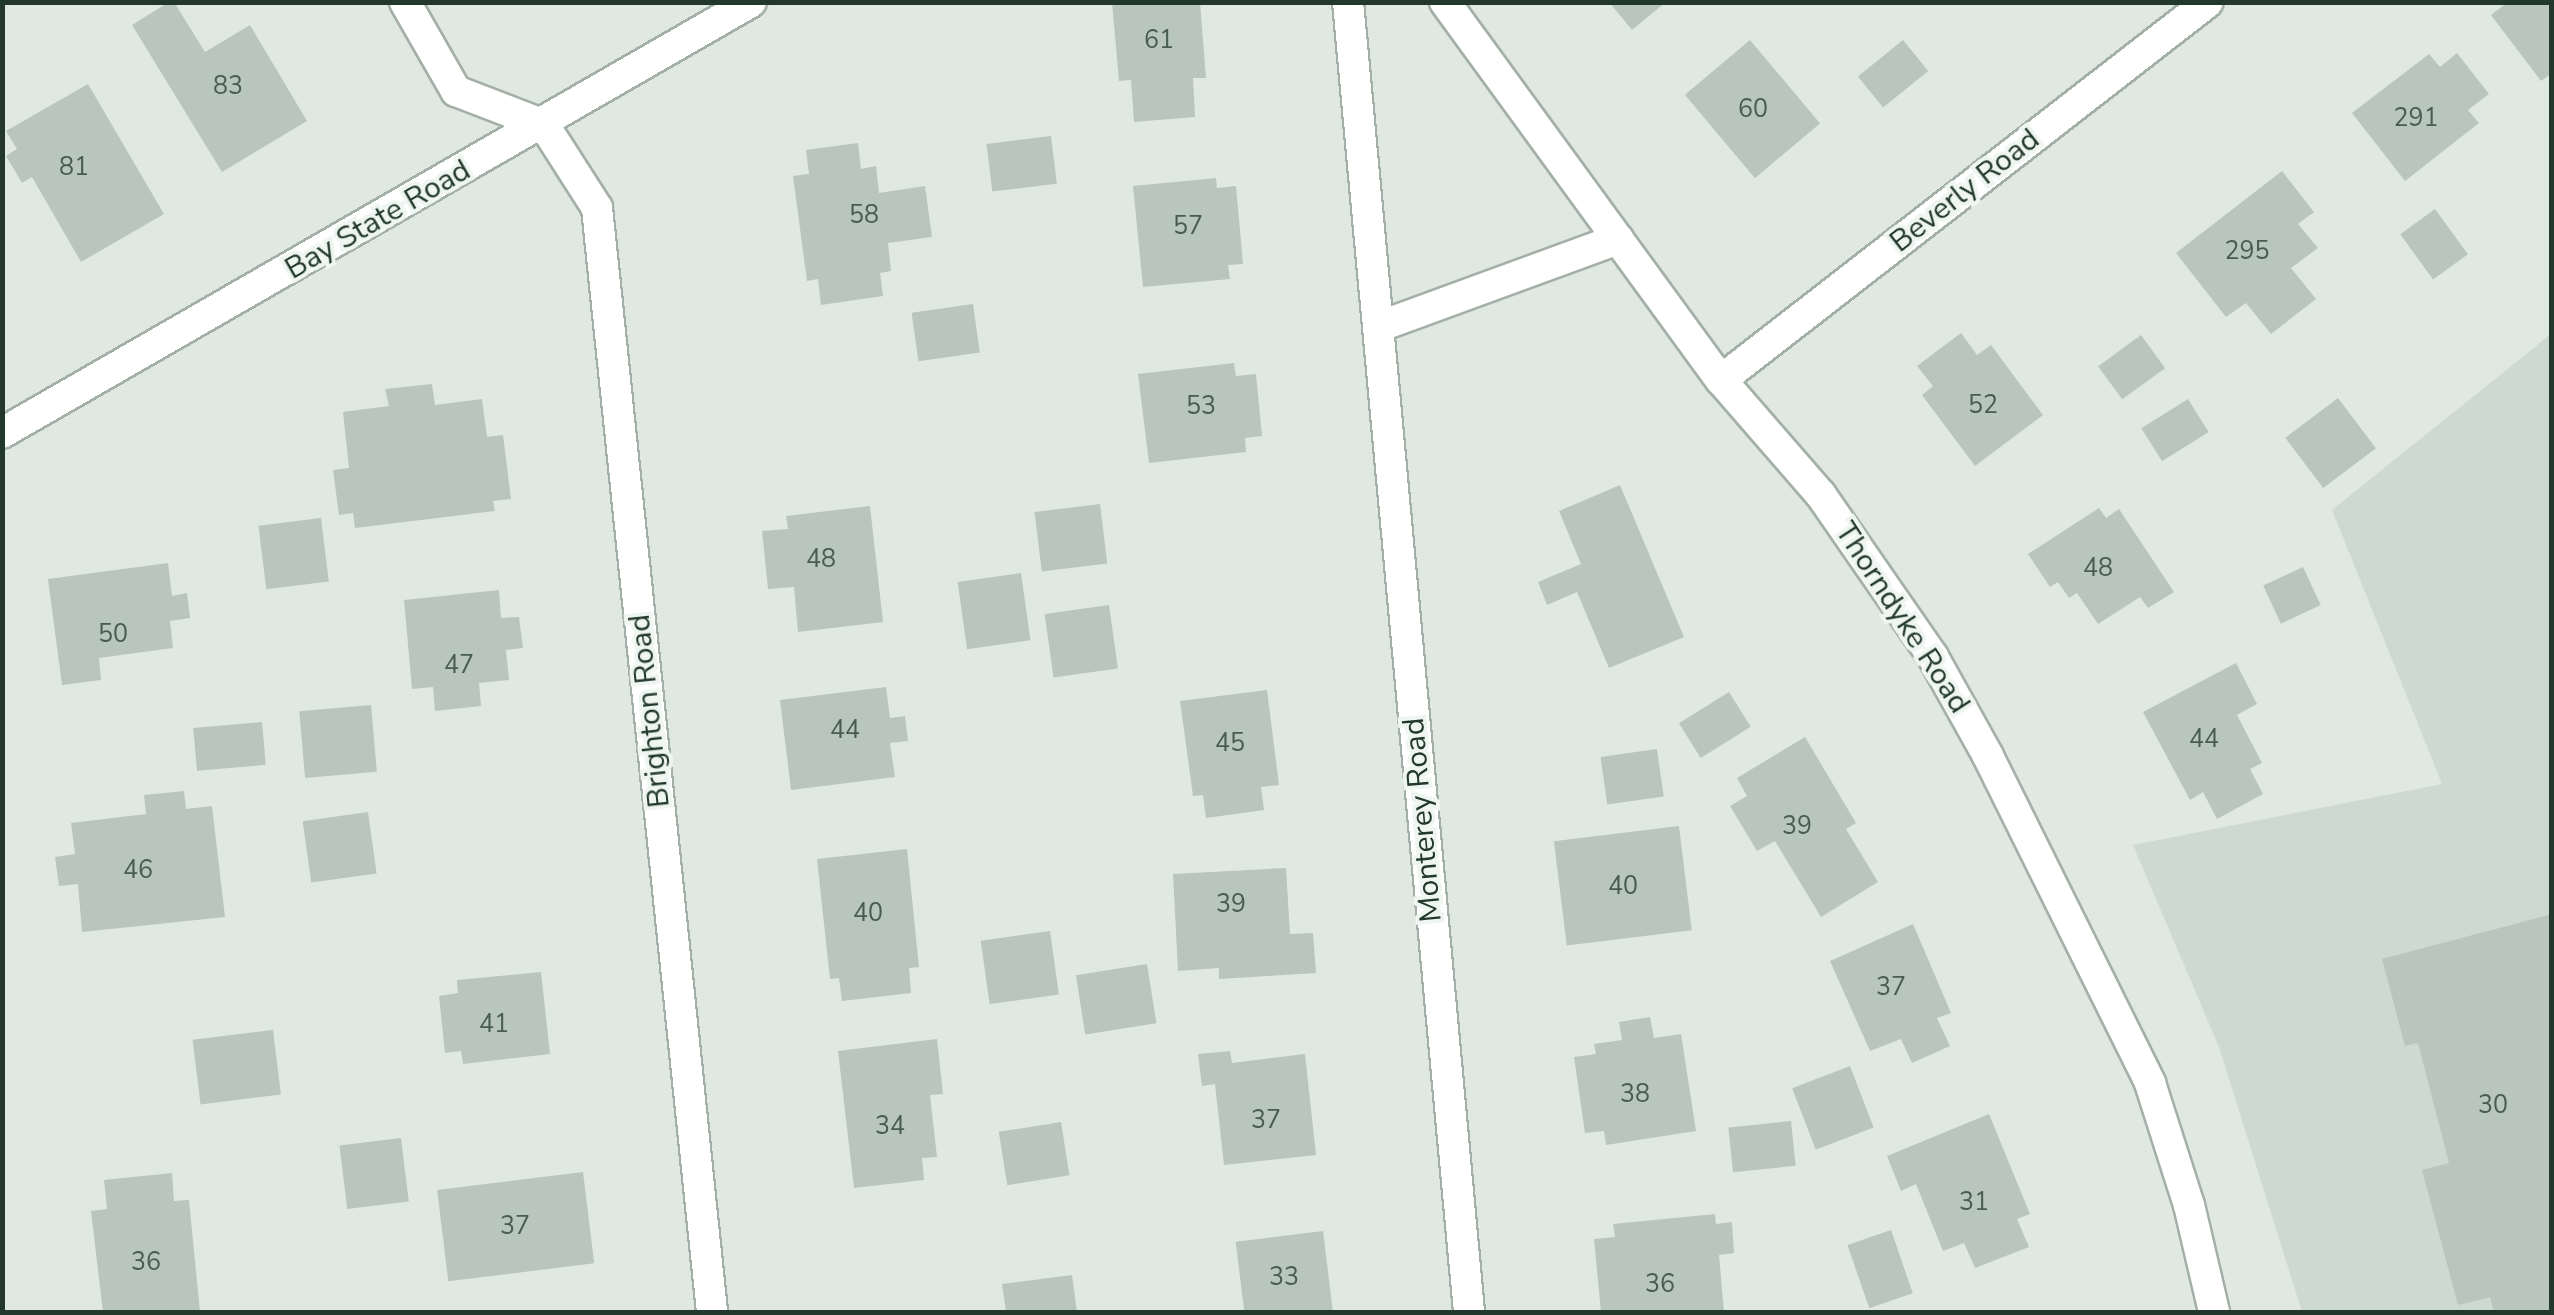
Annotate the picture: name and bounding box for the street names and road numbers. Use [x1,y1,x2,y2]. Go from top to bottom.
street label: Beverly Road [1883,122,2047,260]
street label: Bay State Road [279,152,477,288]
street label: Thorndyke Road [1827,516,1977,720]
street label: Brighton Road [622,613,678,809]
street label: Monterey Road [1396,716,1450,924]

